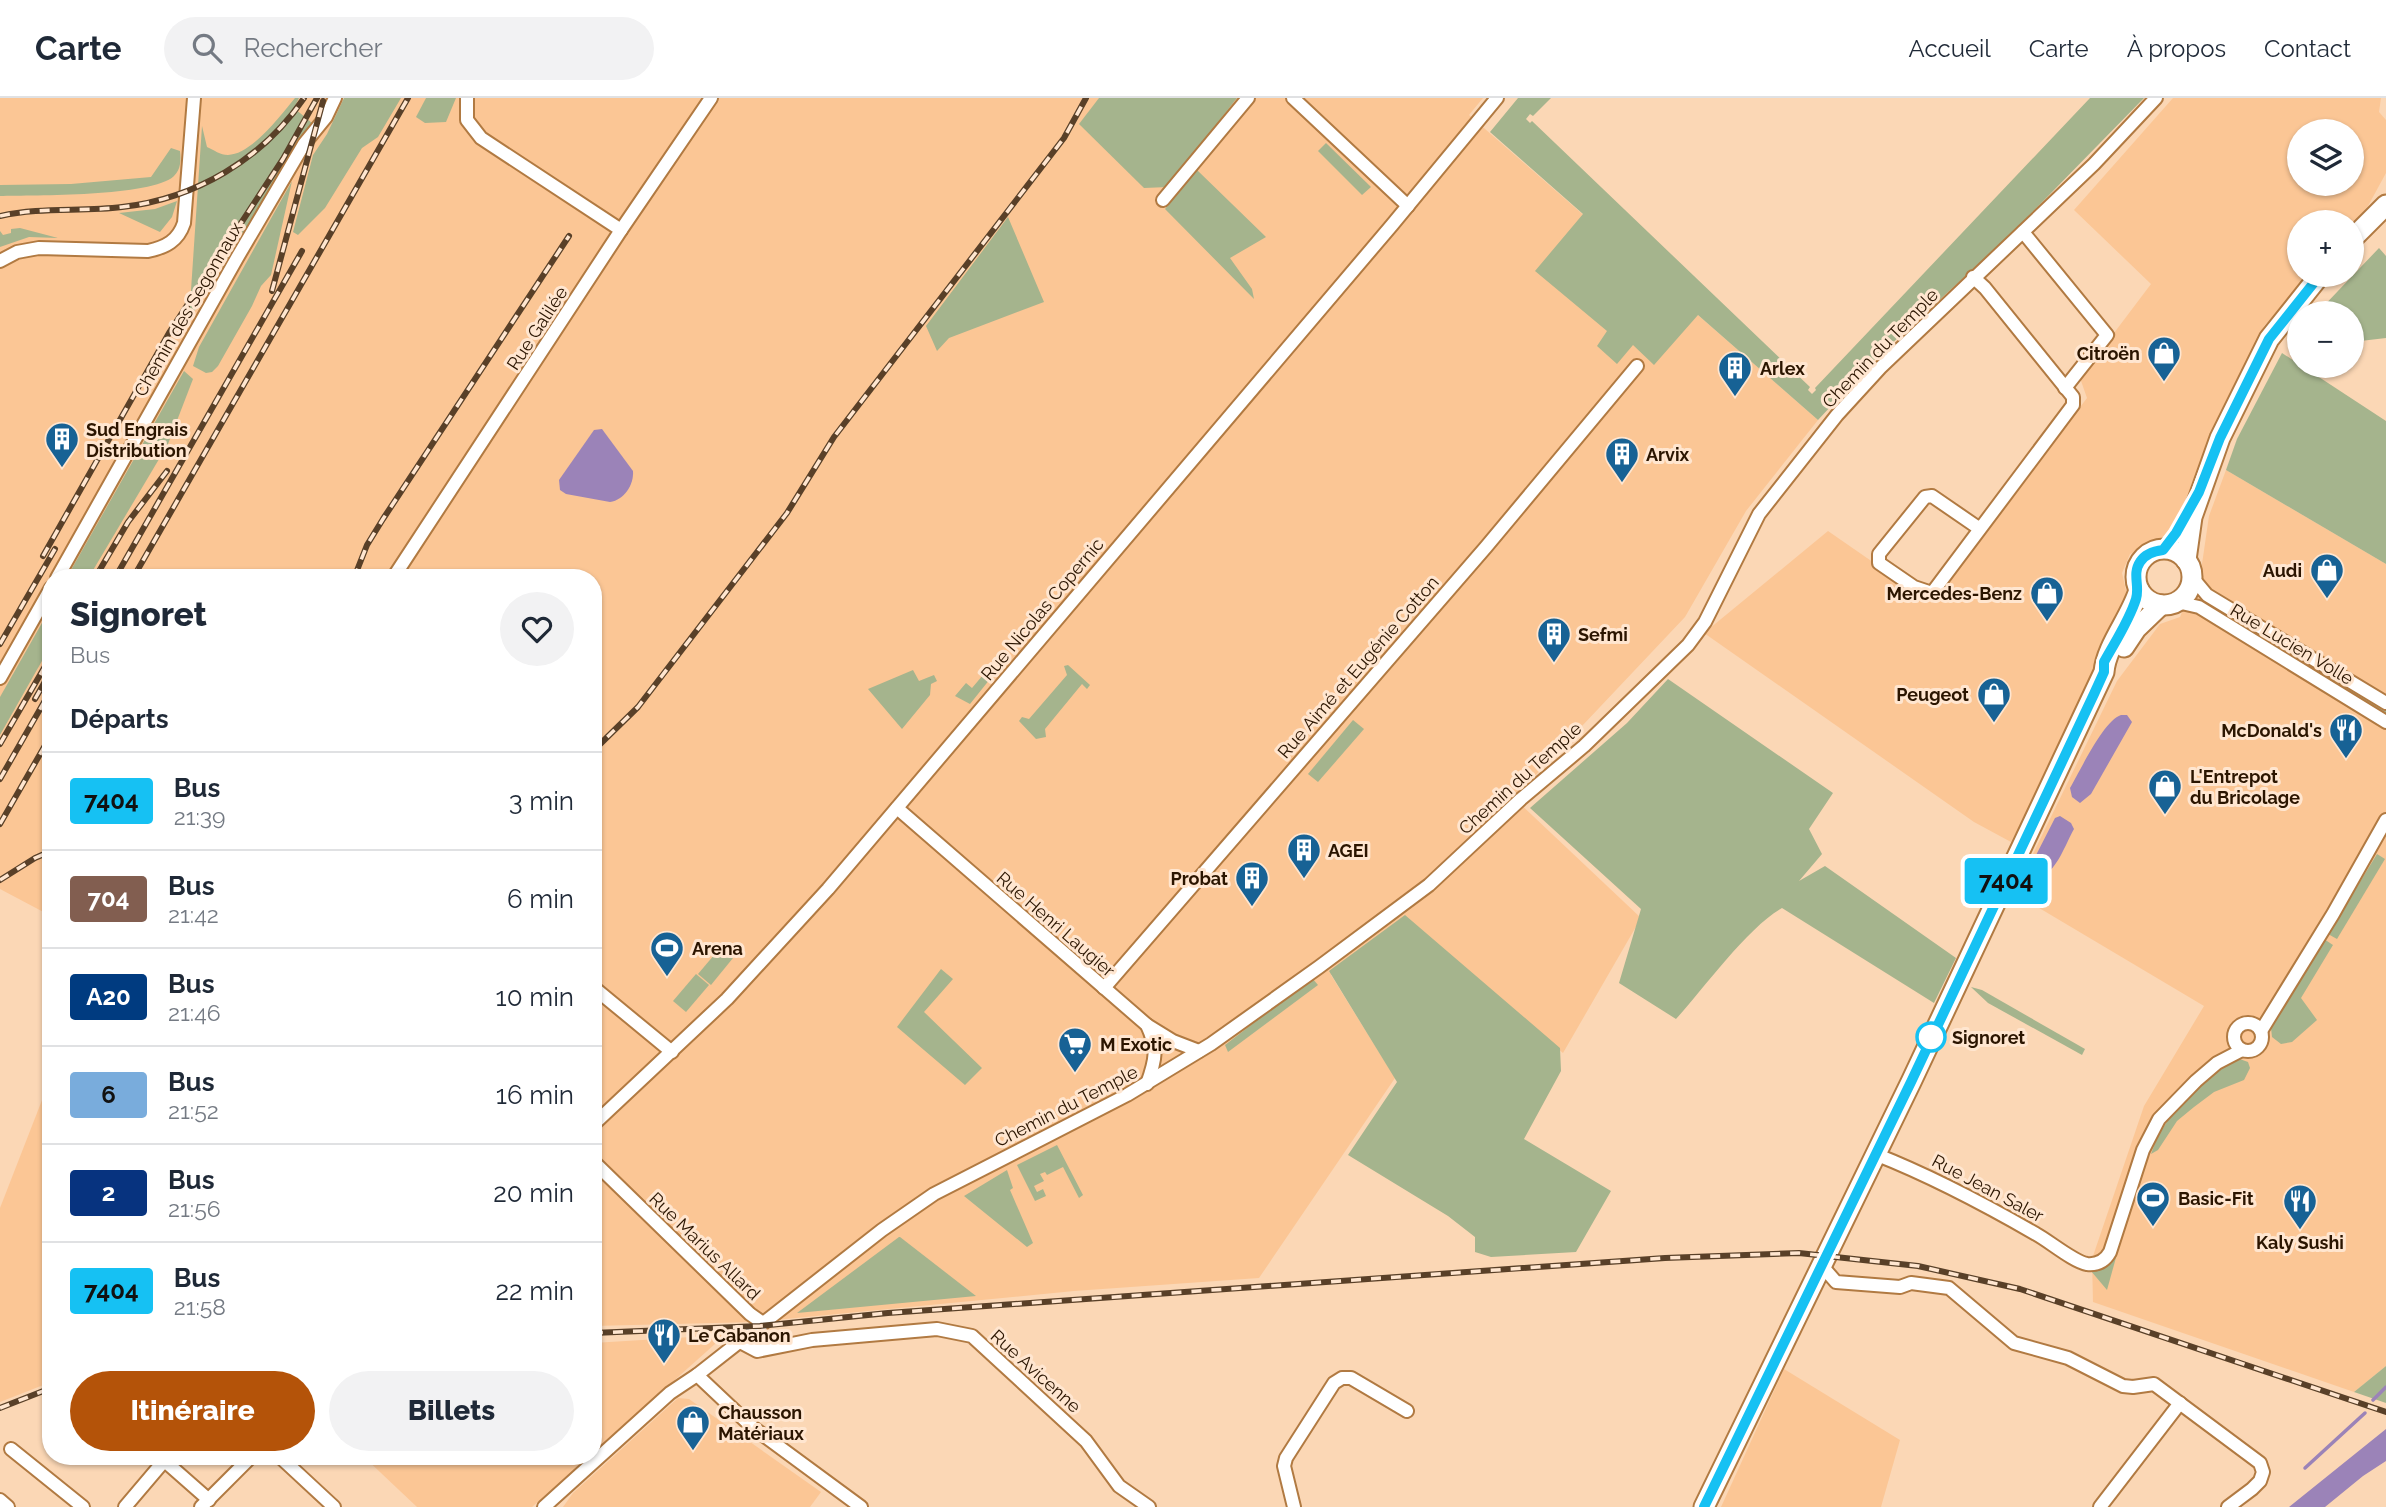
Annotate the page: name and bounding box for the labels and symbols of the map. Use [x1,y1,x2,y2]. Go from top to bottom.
street label: Chemin des Segonnaux [129,218,247,400]
street label: Rue Galilée [502,282,572,374]
street label: Chemin du Temple [1818,284,1943,412]
shop icon: Citroën [2145,334,2183,383]
place label: Citroën [2077,343,2140,364]
building icon: Arlex [1716,349,1754,398]
place label: Arlex [1760,358,1805,379]
place label: Sud Engrais Distribution [86,419,188,461]
building icon: Sud Engrais Distribution [43,420,81,469]
building icon: Arvix [1603,435,1641,484]
place label: Arvix [1646,444,1690,465]
street label: Rue Nicolas Copernic [976,534,1108,684]
shop icon: Audi [2308,551,2346,600]
place label: Audi [2263,560,2302,581]
street label: Rue Aimé et Eugénie Cotton [1273,572,1443,762]
shop icon: Mercedes-Benz [2028,574,2066,623]
place label: Mercedes-Benz [1887,583,2022,604]
street label: Rue Lucien Volle [2227,599,2358,689]
building icon: Sefmi [1535,615,1573,664]
place label: Sefmi [1578,624,1628,645]
shop icon: Peugeot [1975,675,2013,724]
place label: Peugeot [1896,684,1969,705]
restaurant icon: McDonald's [2327,711,2365,760]
street label: Chemin du Temple [1454,717,1586,839]
place label: McDonald's [2221,720,2322,741]
place label: L'Entrepot du Bricolage [2190,766,2300,808]
shop icon: L'Entrepot du Bricolage [2146,767,2184,816]
building icon: AGEI [1285,831,1323,880]
place label: AGEI [1328,840,1369,861]
line badge: 7404 [1957,858,2055,904]
building icon: Probat [1233,859,1271,908]
street label: Rue Henri Laugier [993,867,1120,981]
place label: Probat [1170,868,1228,889]
sports icon: Arena [648,929,686,978]
place label: Arena [692,938,743,959]
marker: Signoret [1916,1022,1946,1052]
supermarket icon: M Exotic [1056,1025,1094,1074]
place label: Signoret [1952,1027,2025,1048]
place label: M Exotic [1100,1034,1172,1055]
street label: Chemin du Temple [991,1061,1141,1151]
street label: Rue Jean Saler [1929,1150,2048,1227]
sports icon: Basic-Fit [2134,1179,2172,1228]
restaurant icon: Kaly Sushi [2281,1182,2319,1231]
street label: Rue Marius Allard [645,1188,765,1304]
place label: Basic-Fit [2178,1188,2254,1209]
place label: Kaly Sushi [2256,1232,2344,1253]
restaurant icon: Le Cabanon [645,1316,683,1365]
place label: Le Cabanon [688,1325,791,1346]
street label: Rue Avicenne [987,1325,1086,1417]
place label: Chausson Matériaux [718,1402,804,1444]
shop icon: Chausson Matériaux [674,1403,712,1452]

